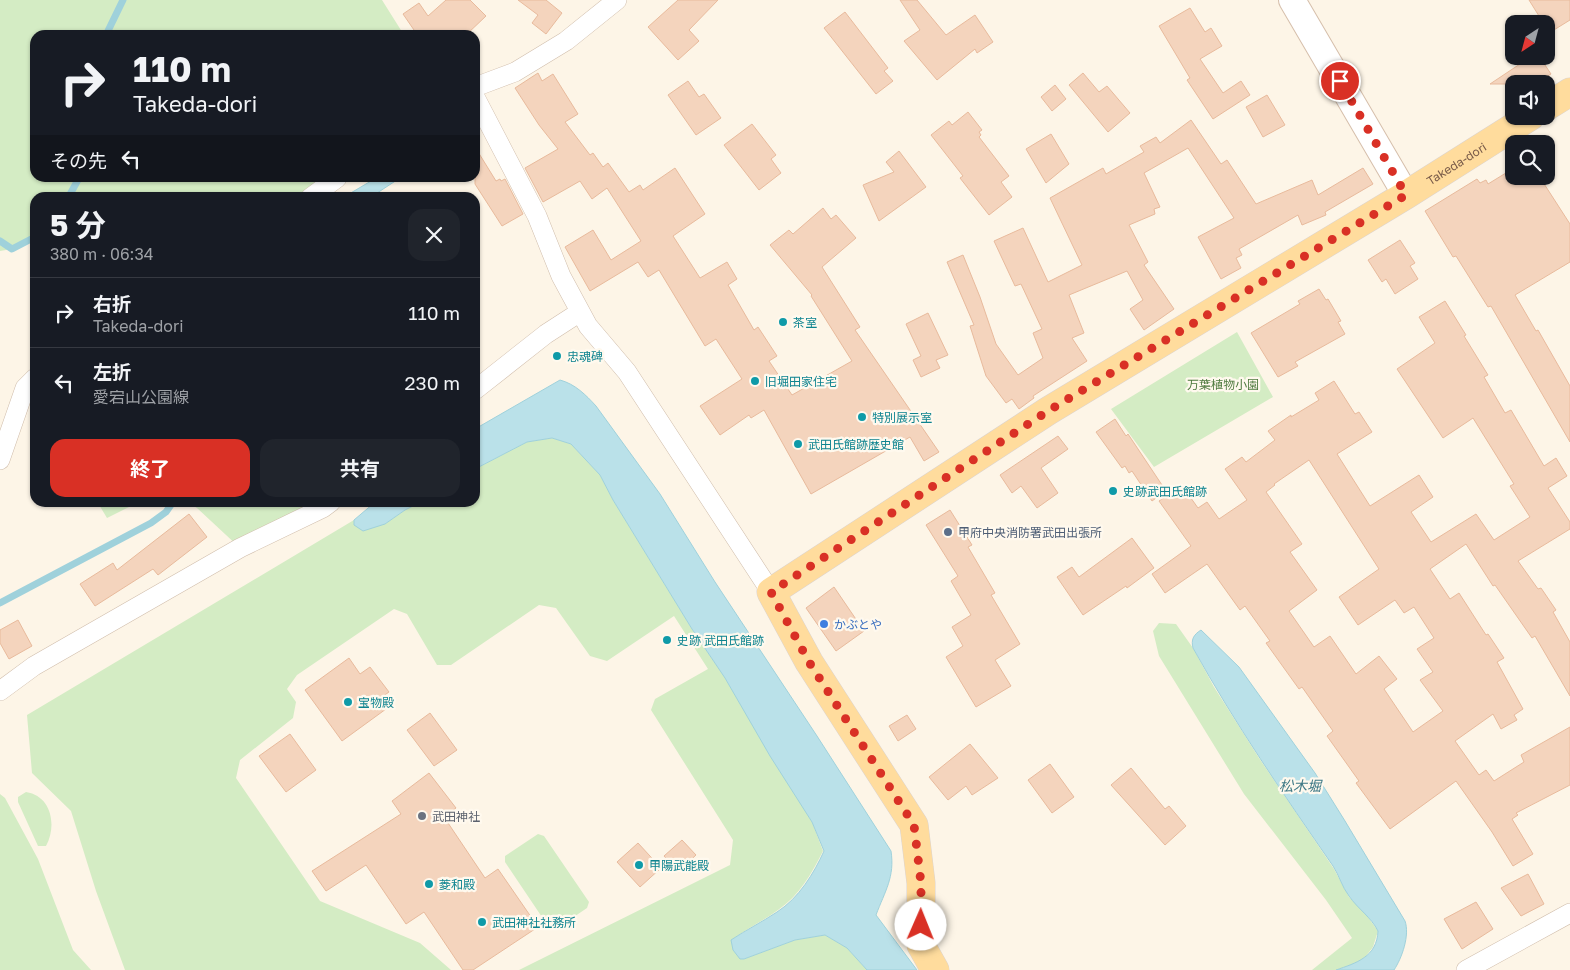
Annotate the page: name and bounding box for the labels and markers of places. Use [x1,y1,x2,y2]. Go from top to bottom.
pin [1319,60,1361,102]
place label: 茶室 [793,315,817,330]
marker: 茶室 [777,316,789,328]
place label: 忠魂碑 [567,349,603,364]
marker: 忠魂碑 [551,350,563,362]
place label: 旧堀田家住宅 [765,374,837,389]
marker: 旧堀田家住宅 [749,375,761,387]
place label: 特別展示室 [872,410,932,425]
marker: 特別展示室 [856,411,868,423]
place label: 武田氏館跡歴史館 [808,437,904,452]
marker: 武田氏館跡歴史館 [792,438,804,450]
place label: 史跡武田氏館跡 [1123,484,1207,499]
marker: 史跡武田氏館跡 [1107,485,1119,497]
place label: 甲府中央消防署武田出張所 [958,525,1102,540]
marker: 甲府中央消防署武田出張所 [942,526,954,538]
place label: かぶとや [834,617,882,632]
marker: かぶとや [818,618,830,630]
place label: 史跡 武田氏館跡 [677,633,764,648]
marker: 史跡 武田氏館跡 [661,634,673,646]
place label: 宝物殿 [358,695,394,710]
marker: 宝物殿 [342,696,354,708]
place label: 武田神社 [432,809,480,824]
marker: 武田神社 [416,810,428,822]
place label: 甲陽武能殿 [649,858,709,873]
marker: 甲陽武能殿 [633,859,645,871]
place label: 菱和殿 [439,877,475,892]
marker: 菱和殿 [423,878,435,890]
place label: 武田神社社務所 [492,915,576,930]
marker: 武田神社社務所 [476,916,488,928]

